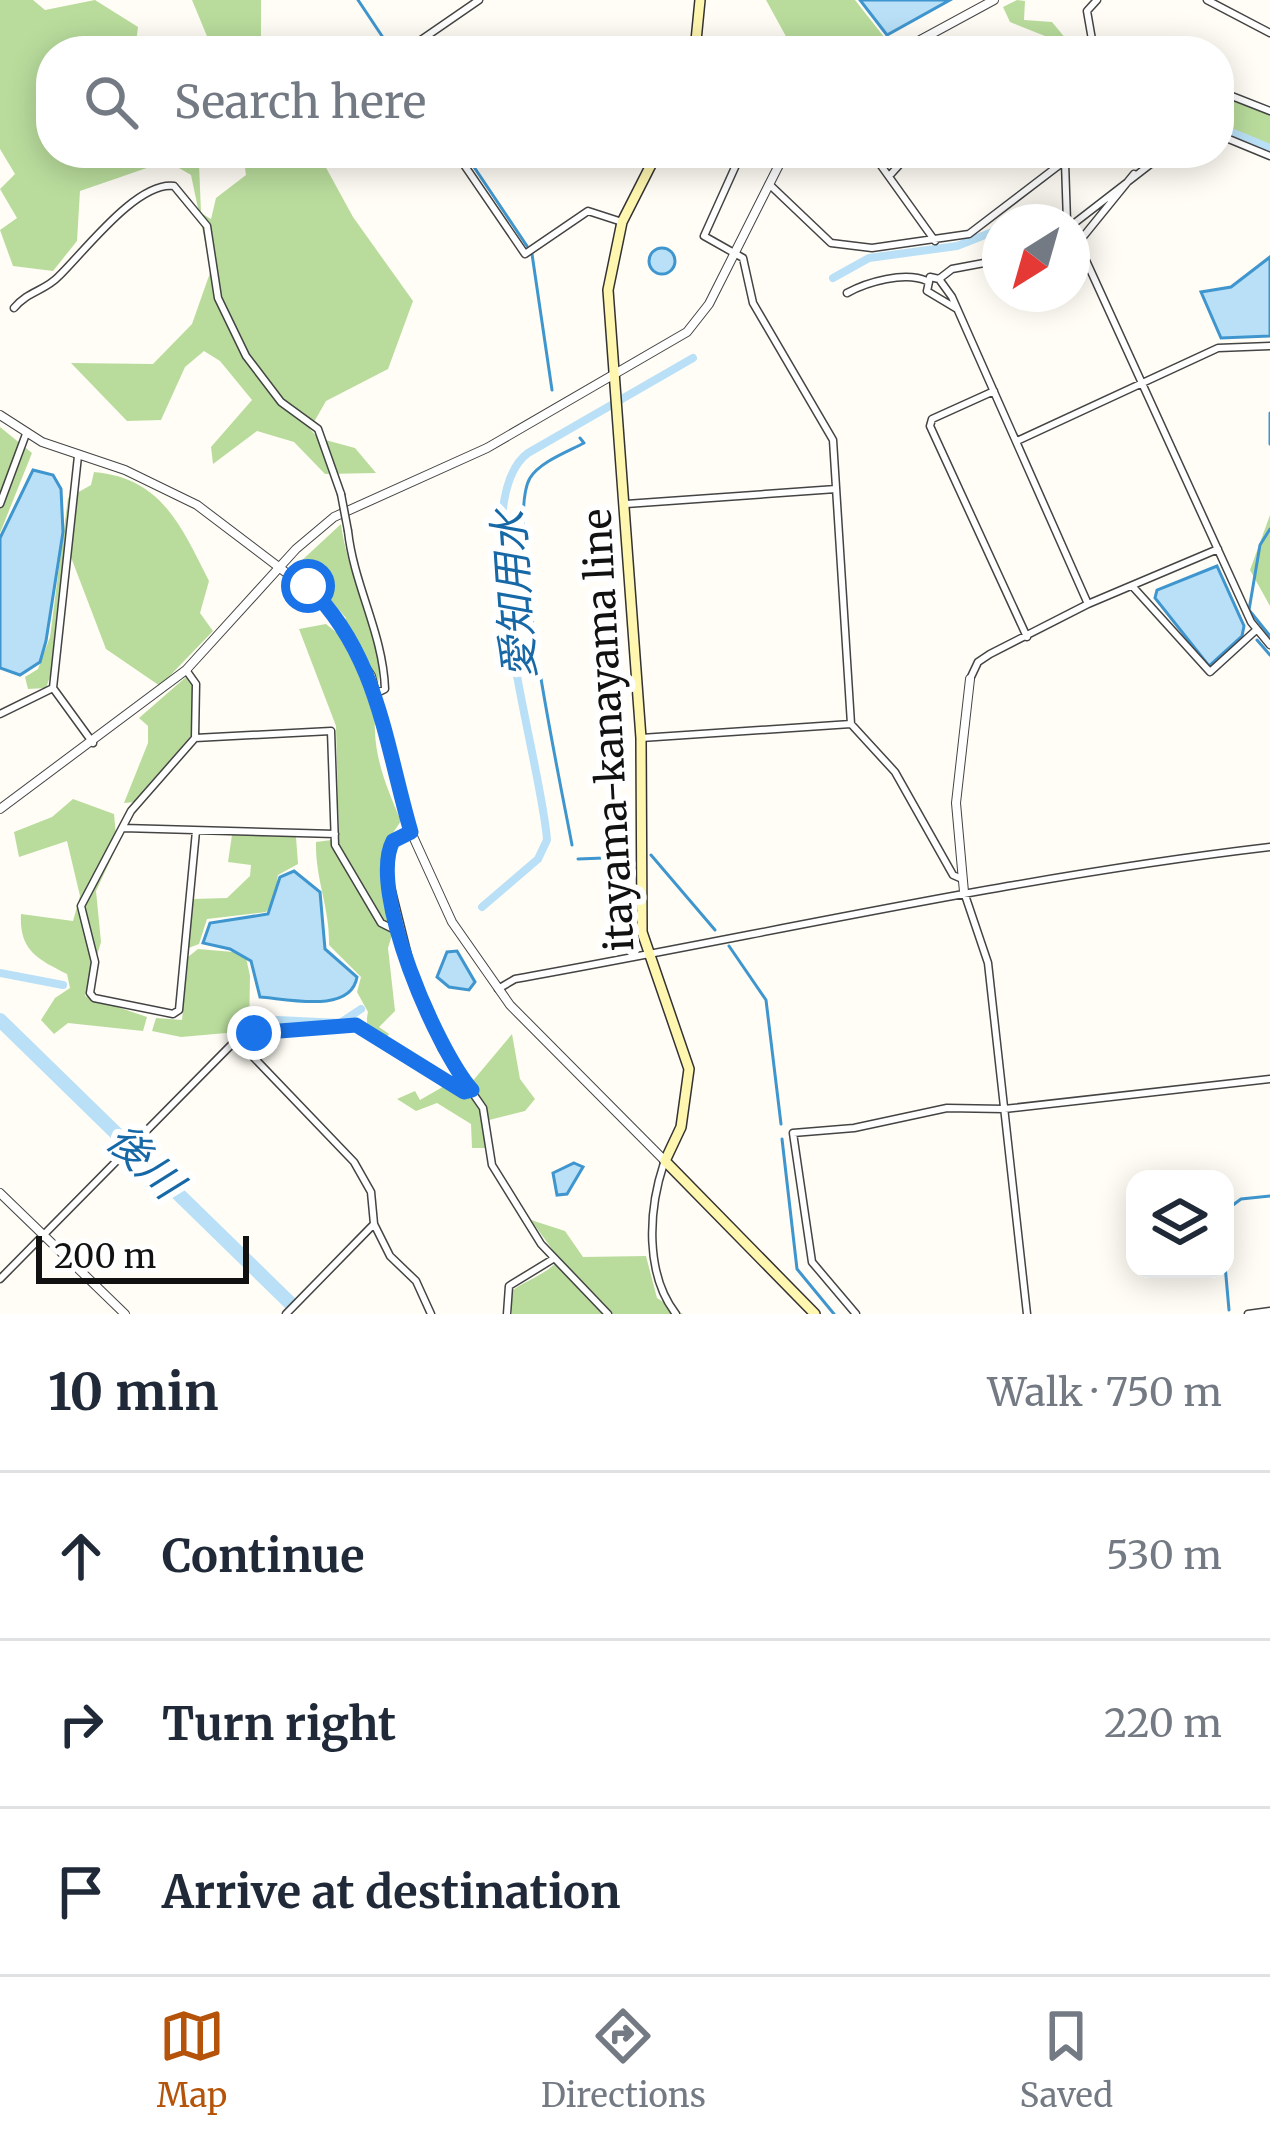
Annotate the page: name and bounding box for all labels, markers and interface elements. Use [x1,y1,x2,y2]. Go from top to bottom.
search box [36,36,1234,168]
icon: search [78,69,144,135]
text: Search here [174,74,426,130]
north arrow [982,204,1090,312]
water label: 愛知用水 [482,505,546,681]
street label: itayama-kanayama line [572,508,645,952]
route start [281,559,335,613]
route end [227,1006,281,1060]
water label: 後川 [97,1113,196,1212]
map controls [1126,1170,1234,1278]
button: layers [1126,1170,1234,1278]
scale bar [36,1230,249,1283]
text: 200 m [54,1236,156,1277]
text: 10 min [48,1360,219,1424]
text: Walk · 750 m [988,1368,1222,1417]
icon: ahead [48,1523,114,1589]
text: Continue [162,1528,364,1584]
text: 530 m [1106,1531,1222,1580]
icon: right [48,1691,114,1757]
text: Turn right [162,1696,396,1752]
text: 220 m [1104,1699,1222,1748]
icon: arrive [48,1859,114,1925]
text: Arrive at destination [162,1864,620,1920]
tab: Map [157,2003,227,2116]
tab: Directions [541,2003,706,2116]
tab: Saved [1020,2003,1113,2116]

